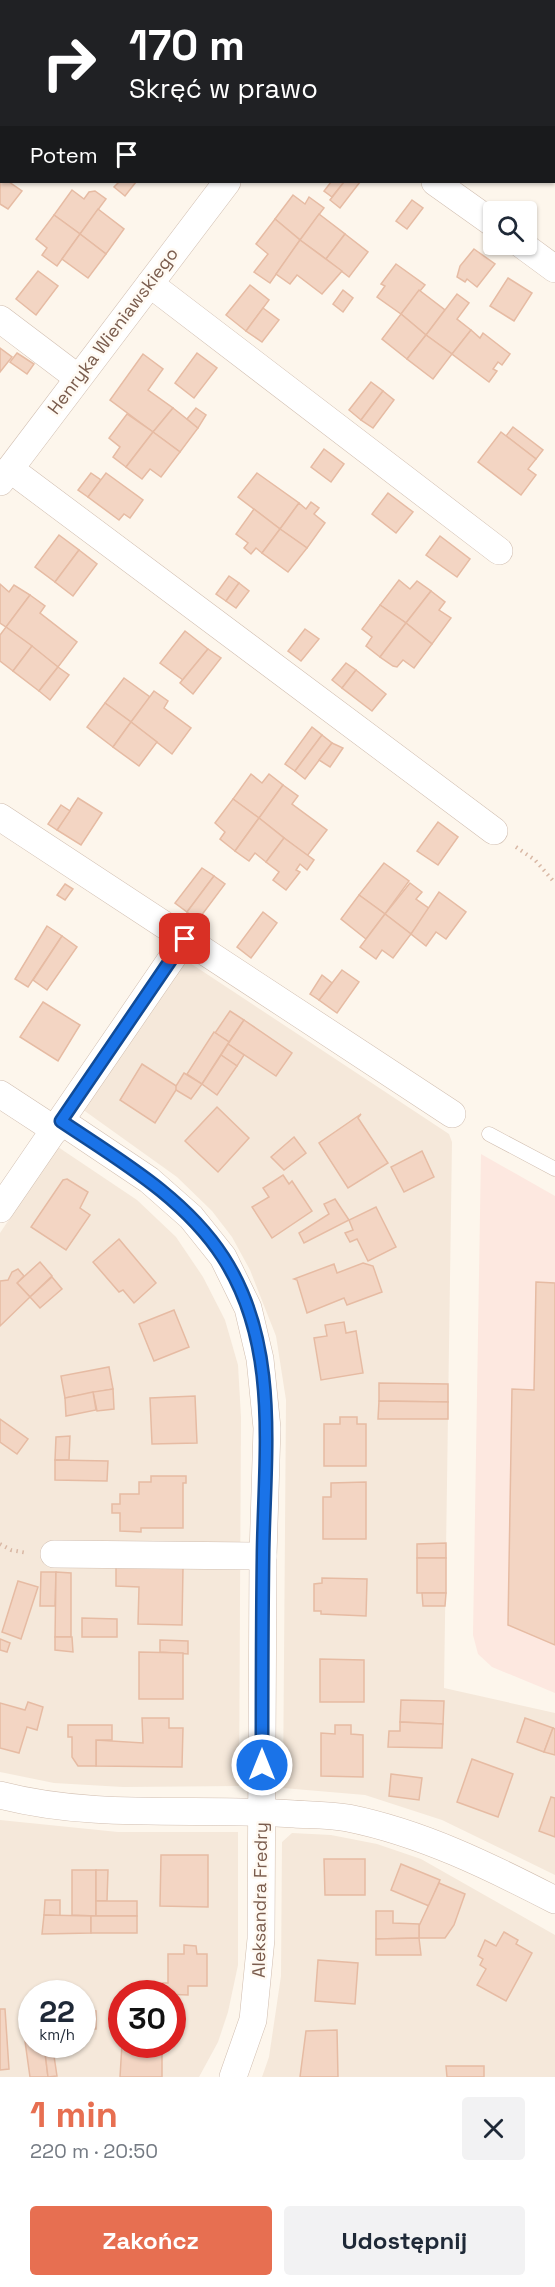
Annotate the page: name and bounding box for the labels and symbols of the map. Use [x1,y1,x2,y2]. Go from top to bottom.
street label: Henryka Wieniawskiego [42,243,183,419]
pin [159,913,210,964]
position arrow [230,1733,294,1797]
street label: Aleksandra Fredry [247,1822,272,1978]
speed limit sign: 30 [108,1980,186,2058]

